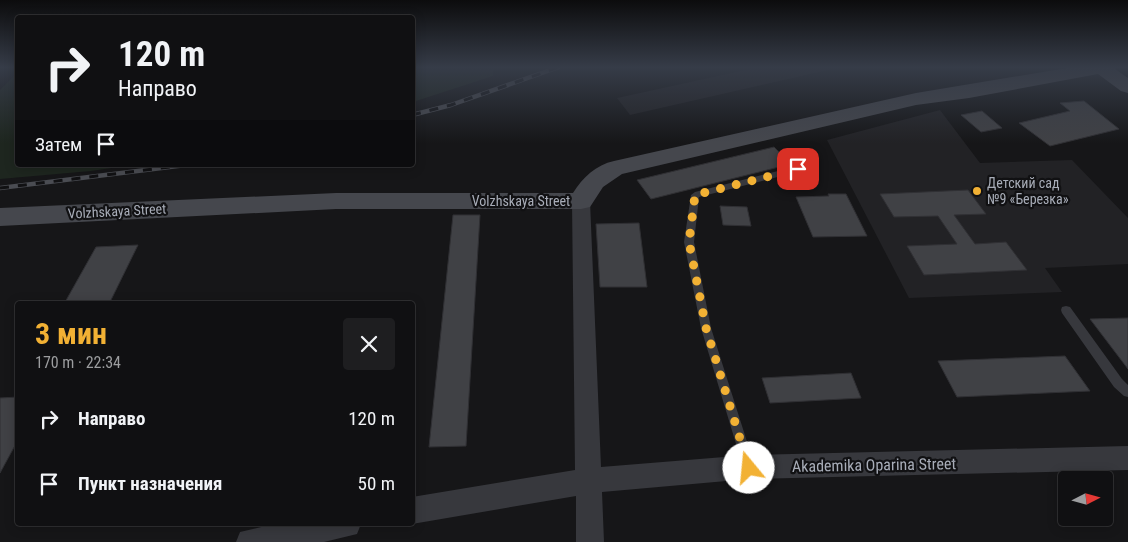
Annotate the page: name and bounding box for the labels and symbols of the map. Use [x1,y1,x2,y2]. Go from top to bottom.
pin [777,148,819,190]
place label: Детский сад №9 «Березка» [987,175,1069,207]
marker: Детский сад №9 «Березка» [971,185,983,197]
street label: Volzhskaya Street [472,193,570,209]
street label: Volzhskaya Street [67,200,167,222]
position arrow [722,441,774,493]
street label: Akademika Oparina Street [792,454,956,476]
north arrow [1058,471,1112,526]

